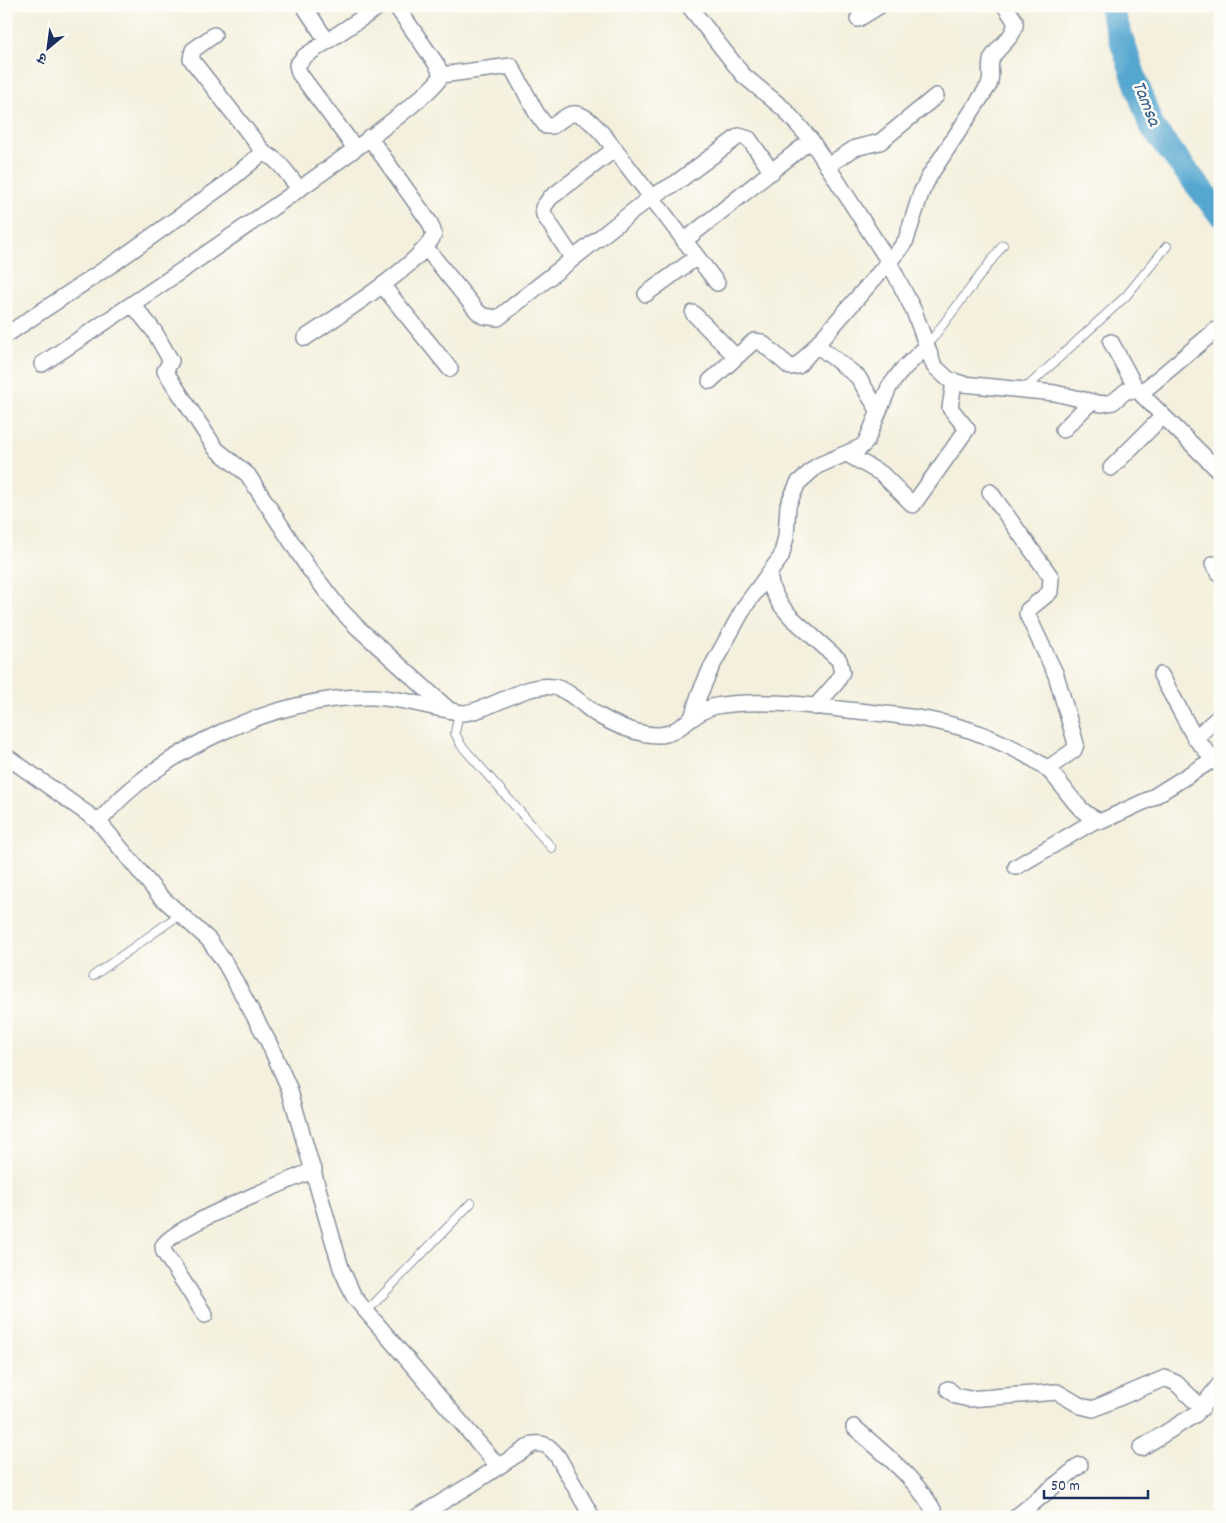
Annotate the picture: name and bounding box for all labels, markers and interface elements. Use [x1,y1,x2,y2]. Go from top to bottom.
north arrow [22,22,72,72]
text: उ [33,46,52,69]
water label: Tamsa [1124,77,1167,132]
scale bar [1044,1468,1147,1500]
text: 50 m [1051,1476,1080,1498]

